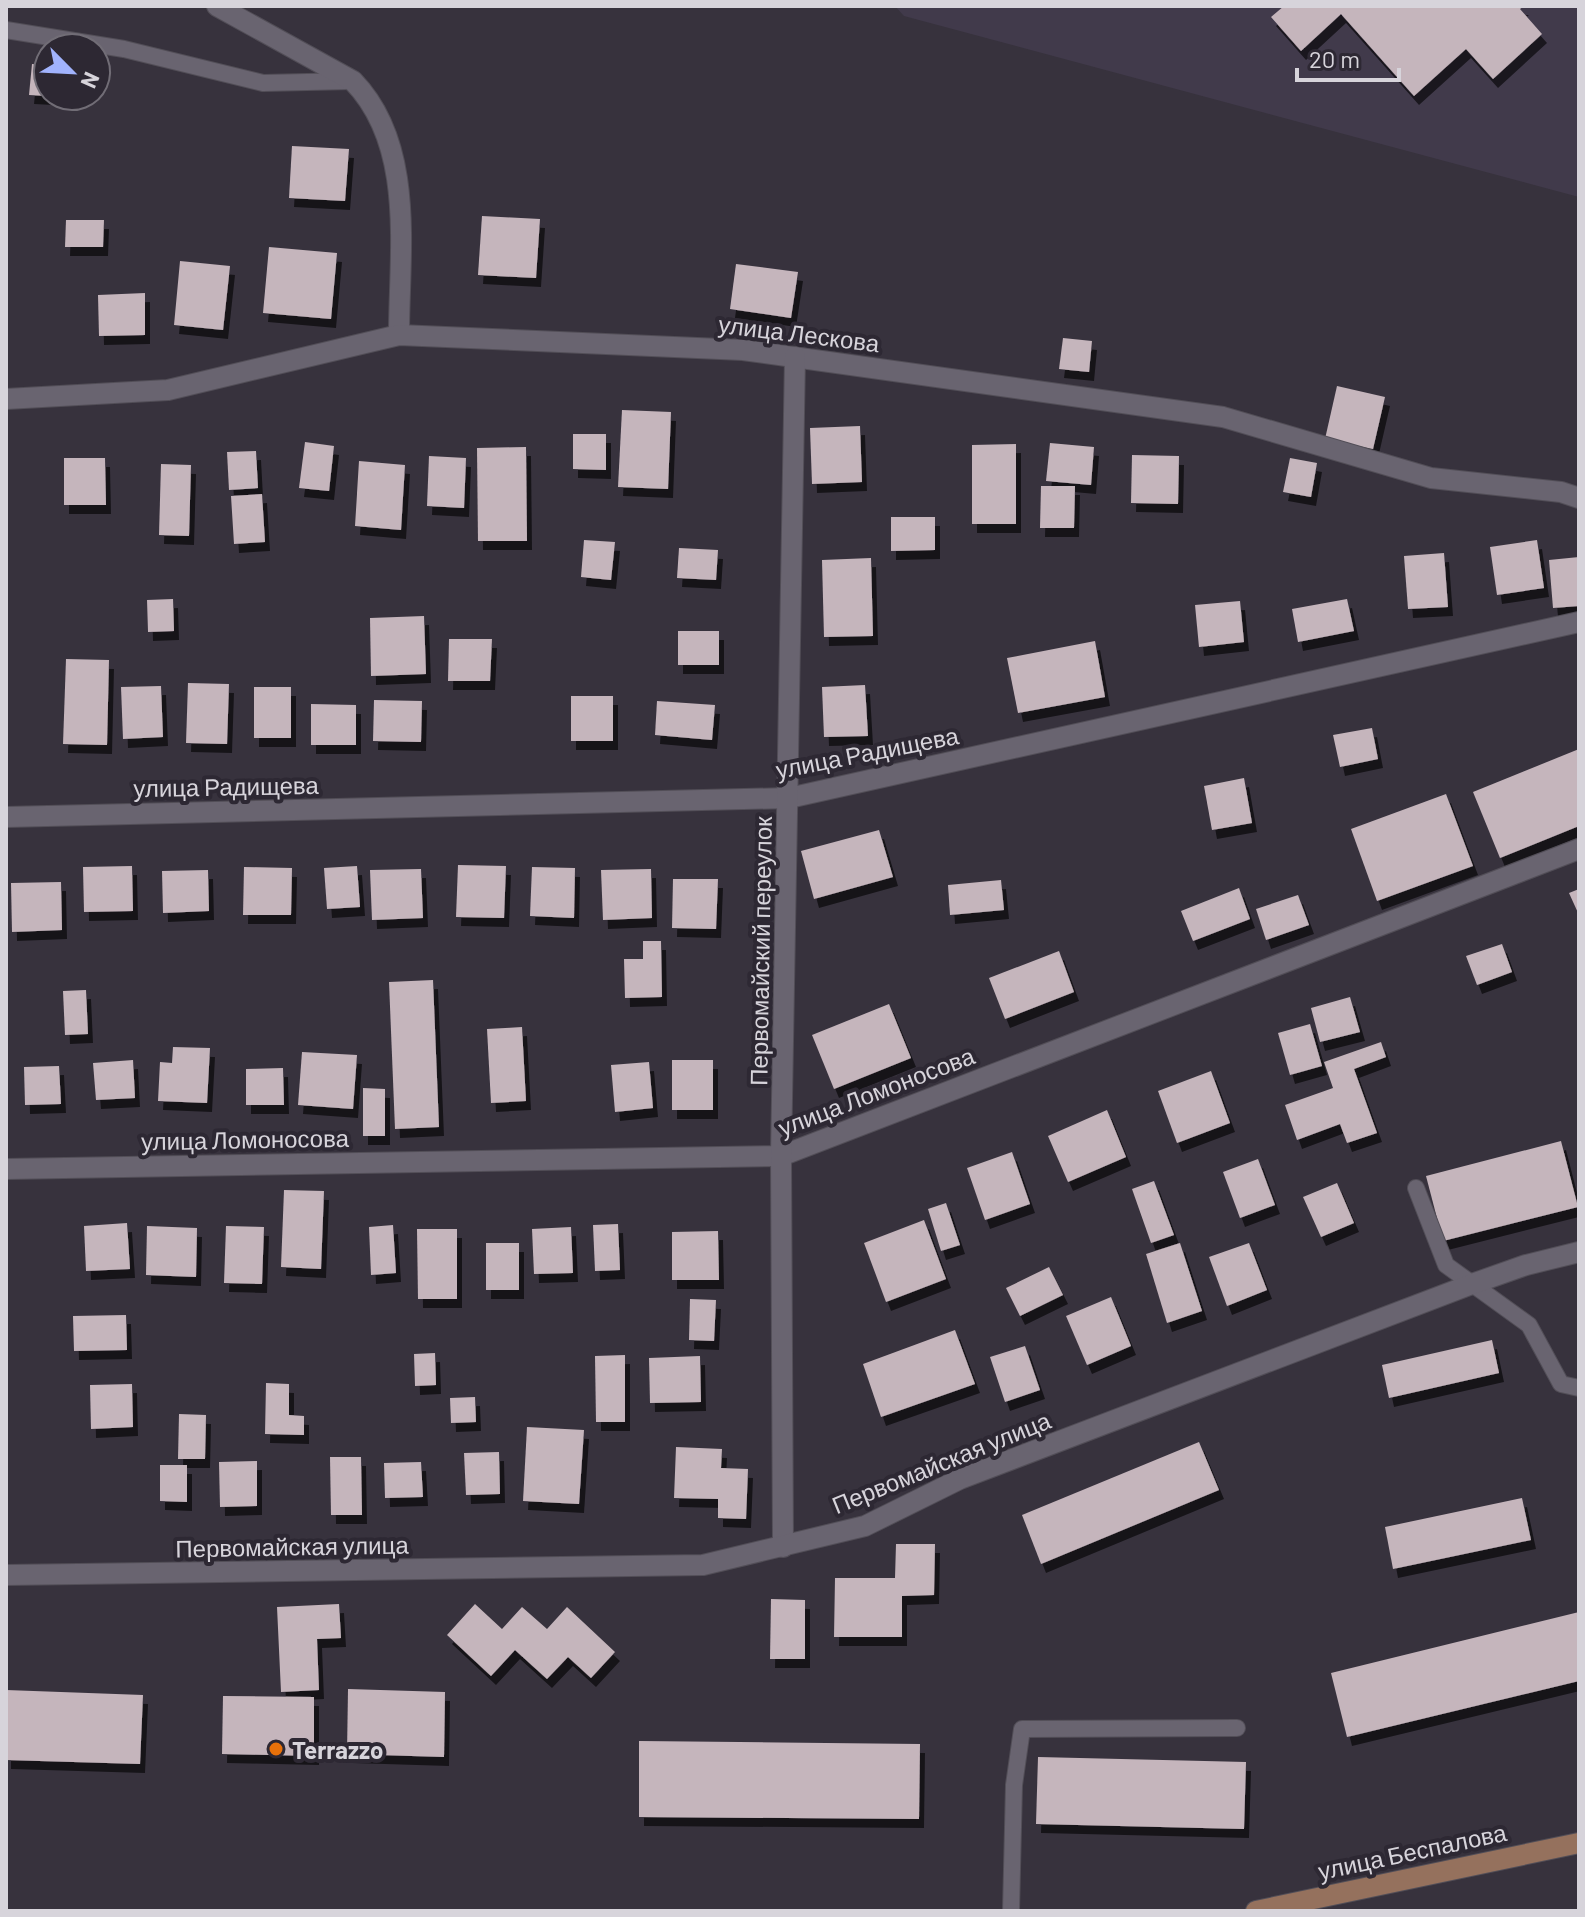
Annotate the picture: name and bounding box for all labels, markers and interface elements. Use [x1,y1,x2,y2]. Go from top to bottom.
north arrow [32,32,112,112]
scale bar [1297,32,1399,82]
text: 20 m [1309,44,1360,73]
text: N [76,69,106,93]
street label: улица Лескова [717,309,882,357]
street label: улица Радищева [773,720,961,784]
street label: улица Радищева [133,770,320,802]
street label: Первомайский переулок [743,816,777,1086]
street label: улица Ломоносова [774,1040,979,1142]
street label: улица Ломоносова [141,1123,350,1155]
street label: Первомайская улица [827,1405,1055,1519]
street label: Первомайская улица [175,1529,409,1563]
place label: Terrazzo [292,1735,384,1764]
marker: Terrazzo [267,1740,285,1758]
street label: улица Беспалова [1315,1817,1509,1885]

